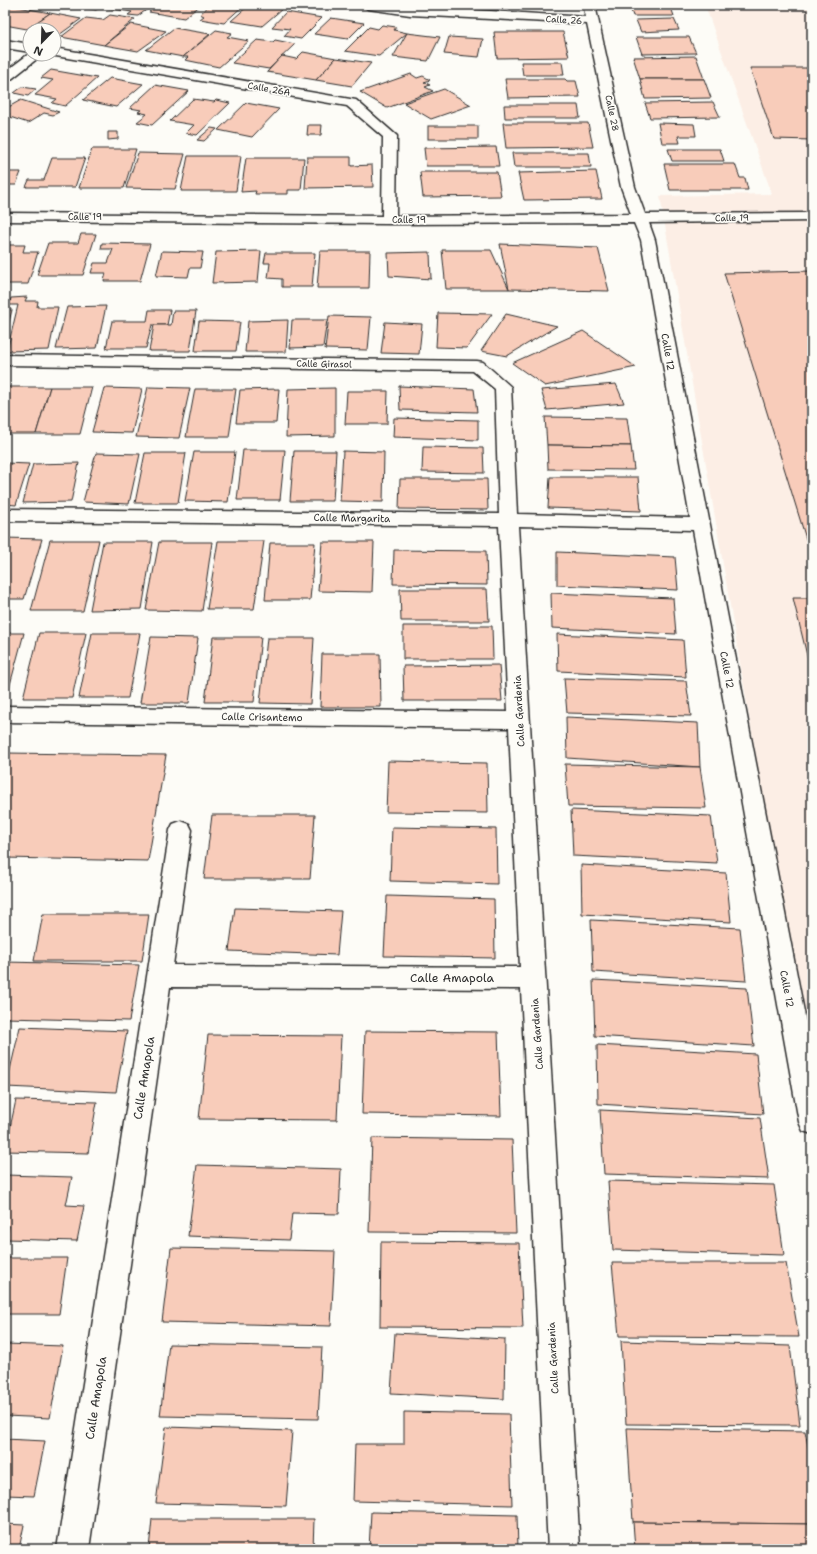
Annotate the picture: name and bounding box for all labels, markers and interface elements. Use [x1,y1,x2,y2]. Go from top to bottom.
street label: Calle 26 [545,13,583,27]
north arrow [22,22,62,62]
text: N [31,42,45,59]
street label: Calle 26A [247,79,292,99]
street label: Calle 28 [602,94,622,132]
street label: Calle 19 [68,211,102,223]
street label: Calle 19 [715,212,749,224]
street label: Calle 19 [392,214,426,226]
street label: Calle 12 [658,332,678,372]
street label: Calle Girasol [296,358,352,370]
street label: Calle Margarita [314,511,391,525]
street label: Calle 12 [717,650,737,690]
street label: Calle Gardenia [511,674,527,747]
street label: Calle Crisantemo [221,710,303,724]
street label: Calle 12 [777,969,797,1009]
street label: Calle Amapola [410,970,495,986]
street label: Calle Gardenia [528,997,546,1070]
street label: Calle Amapola [130,1035,159,1121]
street label: Calle Gardenia [545,1321,561,1394]
street label: Calle Amapola [82,1355,111,1441]

